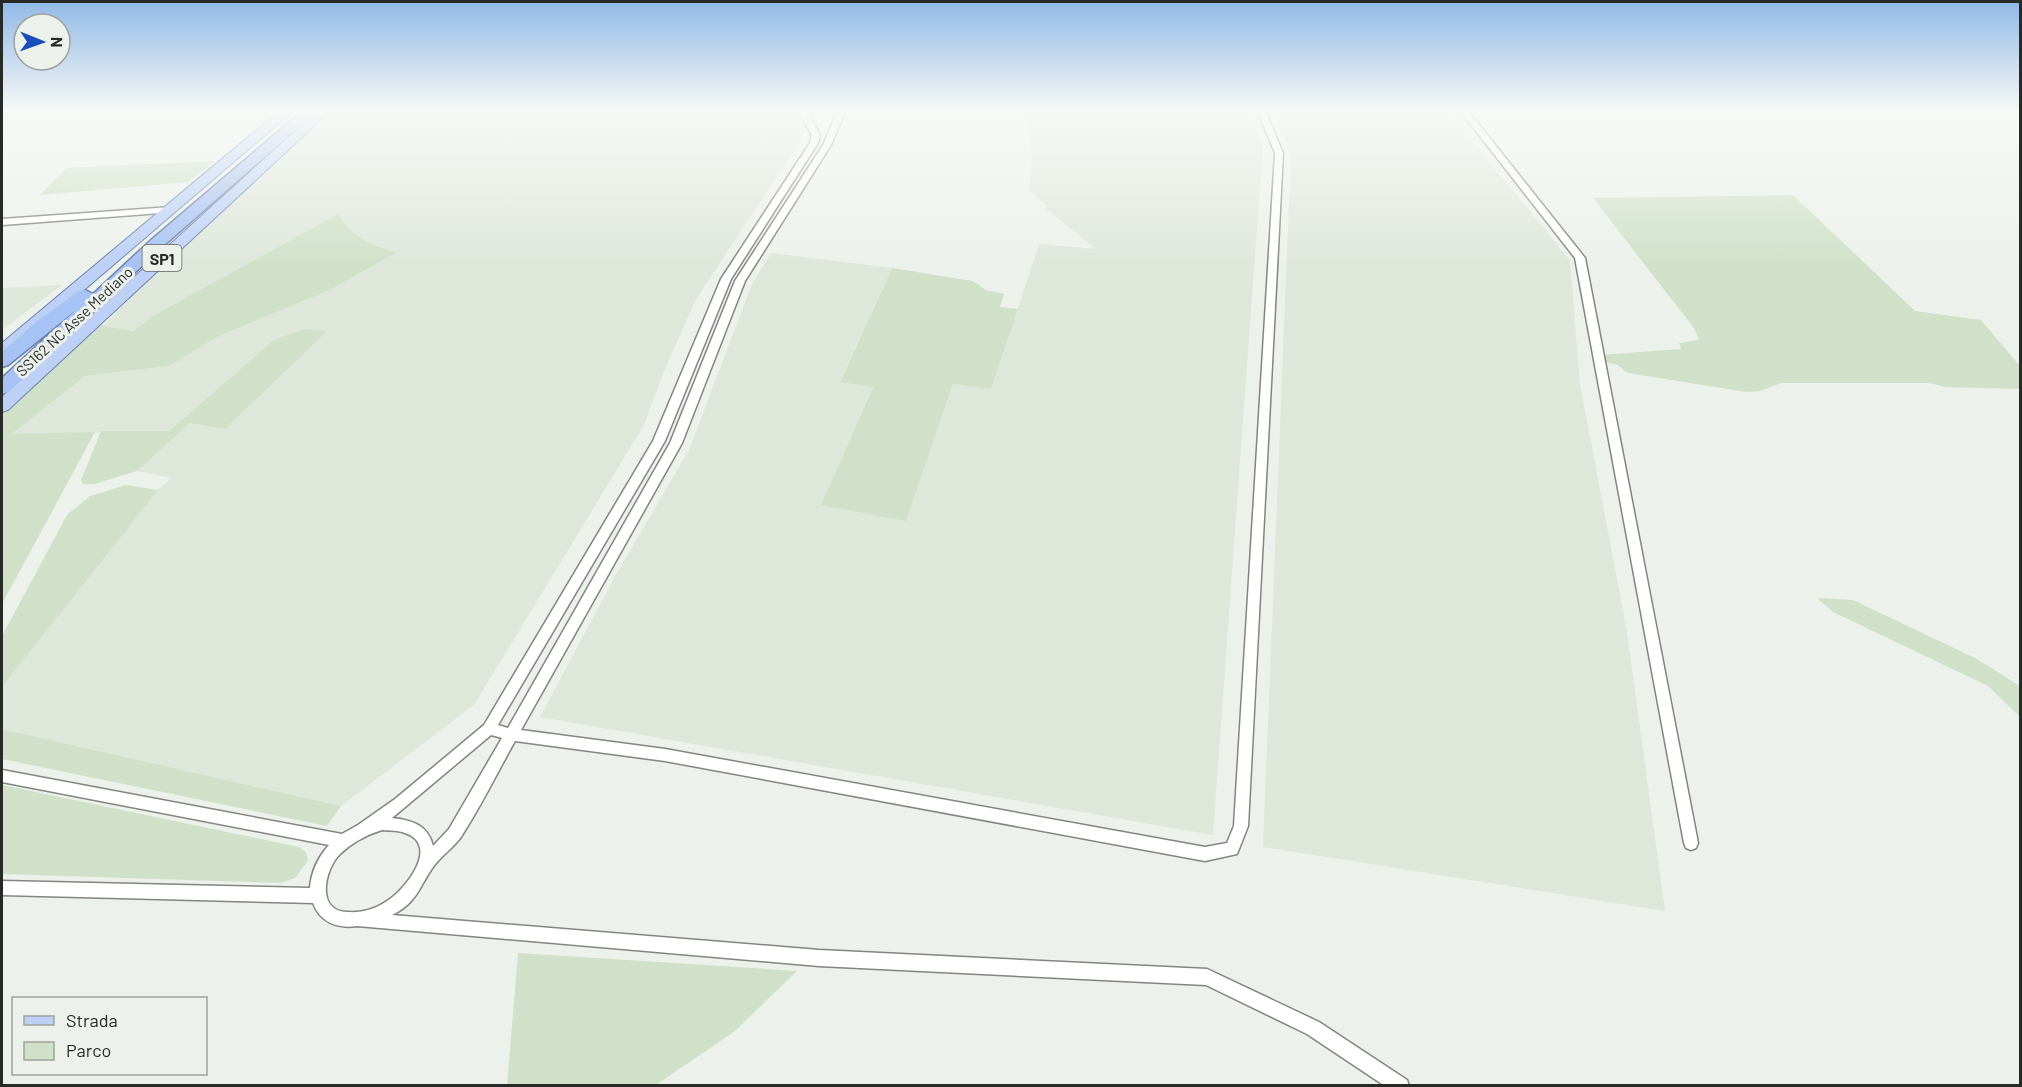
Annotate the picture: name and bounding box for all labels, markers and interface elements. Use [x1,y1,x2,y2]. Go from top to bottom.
north arrow [12,12,72,72]
text: N [48,37,67,48]
road number: SP1 [142,245,182,271]
street label: SS162 NC Asse Mediano [12,262,136,380]
legend [12,997,207,1075]
text: Strada [66,1009,118,1031]
text: Parco [66,1039,111,1061]

